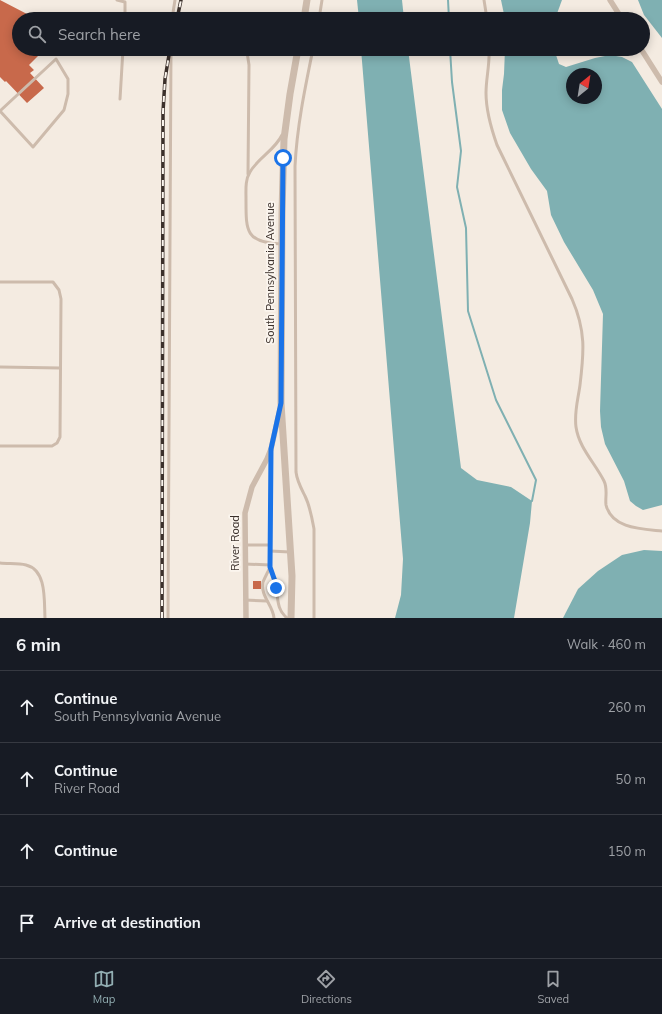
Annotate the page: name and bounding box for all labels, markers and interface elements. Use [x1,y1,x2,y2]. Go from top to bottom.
search box [12,12,650,56]
icon: search [26,23,48,45]
text: Search here [58,25,140,44]
north arrow [566,68,602,104]
route start [274,149,292,167]
street label: South Pennsylvania Avenue [263,202,277,344]
street label: River Road [228,515,242,571]
route end [267,579,285,597]
text: 6 min [16,634,61,655]
text: Walk · 460 m [567,636,646,652]
text: Continue [54,689,117,708]
icon: ahead [16,696,38,718]
text: 260 m [608,699,646,715]
text: South Pennsylvania Avenue [54,708,221,724]
text: Continue [54,761,117,780]
icon: ahead [16,768,38,790]
text: 50 m [616,771,646,787]
text: River Road [54,780,120,796]
icon: ahead [16,840,38,862]
text: Continue [54,841,117,860]
text: 150 m [608,843,646,859]
icon: arrive [16,912,38,934]
text: Arrive at destination [54,913,201,932]
tab: Map [93,968,115,1006]
tab: Directions [301,968,352,1006]
tab: Saved [537,968,569,1006]

